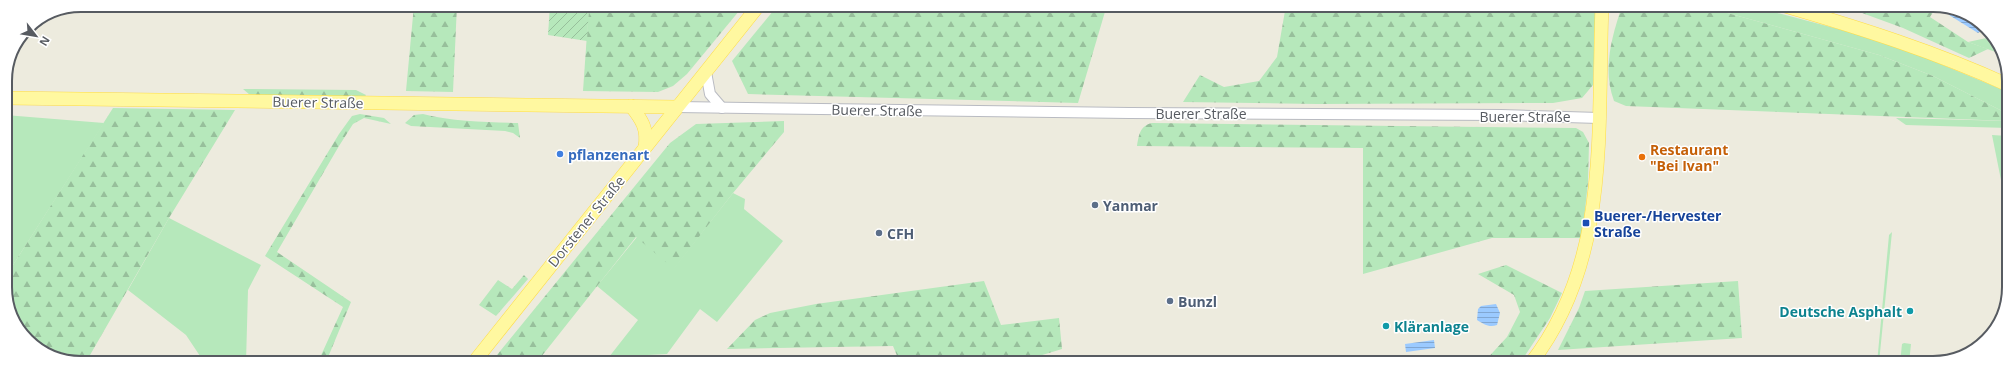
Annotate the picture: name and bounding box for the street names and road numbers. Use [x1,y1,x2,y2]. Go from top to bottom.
street label: Buerer Straße [272,92,364,112]
street label: Buerer Straße [831,100,923,120]
street label: Buerer Straße [1155,104,1247,123]
street label: Buerer Straße [1479,107,1571,126]
street label: Dorstener Straße [543,171,629,271]

